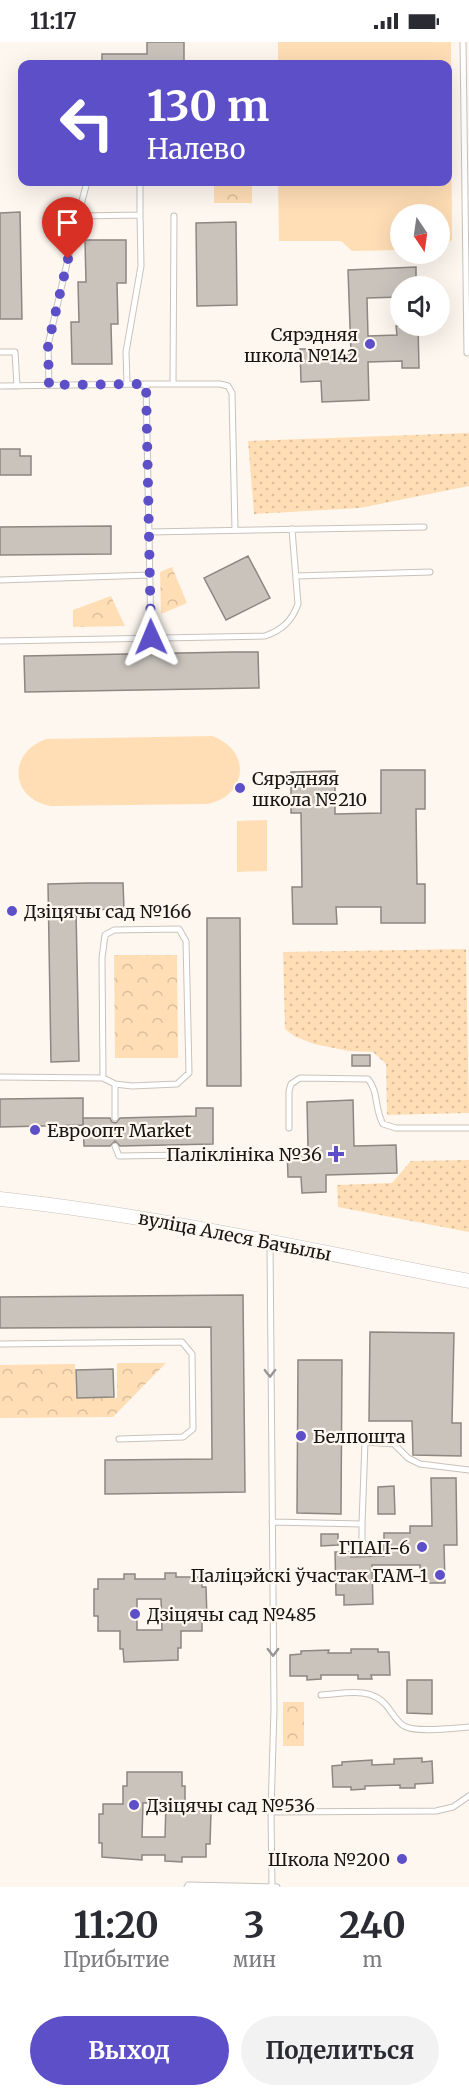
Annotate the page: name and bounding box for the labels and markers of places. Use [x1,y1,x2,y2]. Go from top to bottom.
pin [42,197,93,259]
place label: Сярэдняя школа №142 [244,323,358,367]
marker: Сярэдняя школа №142 [363,337,377,351]
place label: Сярэдняя школа №210 [252,767,367,811]
marker: Сярэдняя школа №210 [233,781,247,795]
place label: Дзіцячы сад №166 [24,900,192,923]
marker: Дзіцячы сад №166 [5,904,19,918]
place label: Евроопт Market [47,1119,191,1142]
marker: Евроопт Market [28,1123,42,1137]
place label: Паліклініка №36 [166,1143,322,1166]
marker: Паліклініка №36 [327,1145,345,1163]
place label: Белпошта [313,1425,406,1448]
marker: Белпошта [294,1429,308,1443]
place label: ГПАП-6 [338,1536,410,1559]
marker: ГПАП-6 [415,1540,429,1554]
place label: Паліцэйскі ўчастак ГАМ-1 [190,1564,428,1587]
marker: Паліцэйскі ўчастак ГАМ-1 [433,1568,447,1582]
place label: Дзіцячы сад №485 [147,1603,316,1626]
marker: Дзіцячы сад №485 [128,1607,142,1621]
place label: Дзіцячы сад №536 [146,1794,315,1817]
marker: Дзіцячы сад №536 [127,1798,141,1812]
place label: Школа №200 [268,1848,390,1871]
marker: Школа №200 [395,1852,409,1866]

